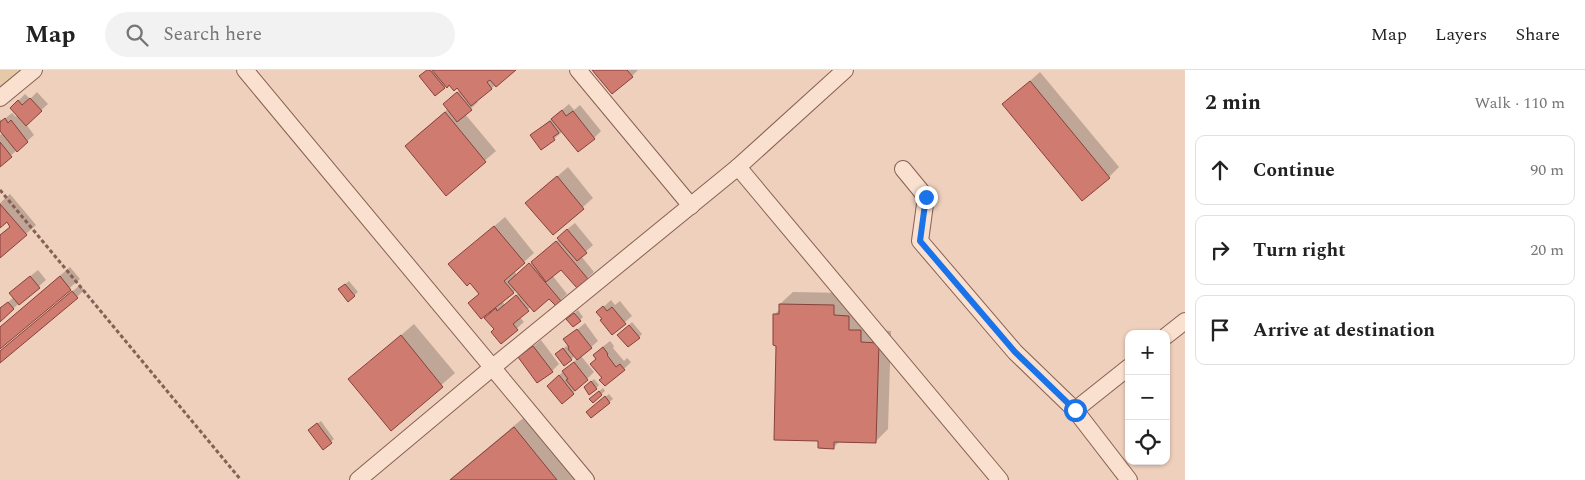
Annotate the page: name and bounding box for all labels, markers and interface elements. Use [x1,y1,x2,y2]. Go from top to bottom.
search box [105,12,455,57]
text: Map [25,17,75,53]
text: Search here [163,20,262,49]
icon: search [123,21,151,49]
text: Map [1371,21,1407,48]
text: Layers [1435,21,1487,48]
text: Share [1515,21,1560,48]
text: 2 min [1205,87,1261,119]
text: Walk · 110 m [1474,91,1565,115]
icon: ahead [1206,156,1234,184]
text: Continue [1253,156,1335,185]
text: 90 m [1530,158,1564,182]
route end [915,186,938,209]
icon: right [1206,236,1234,264]
text: Turn right [1253,236,1346,265]
text: 20 m [1530,238,1564,262]
icon: arrive [1206,316,1234,344]
text: Arrive at destination [1253,316,1435,345]
map controls [1125,330,1170,465]
button: + [1125,330,1170,375]
button: − [1125,375,1170,420]
route start [1064,399,1087,422]
button: locate [1125,420,1170,465]

